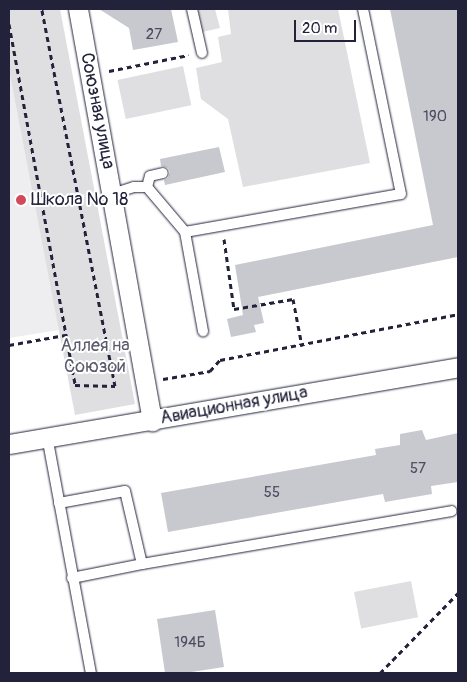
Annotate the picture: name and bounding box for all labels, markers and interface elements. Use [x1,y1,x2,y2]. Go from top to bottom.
scale bar [297,10,360,42]
text: 20 m [302,19,337,38]
house number: 27 [146,26,162,44]
street label: Союзная улица [75,51,119,171]
house number: 190 [423,108,447,126]
place label: Школа № 18 [31,189,128,211]
marker: Школа № 18 [15,194,27,206]
park label: Аллея на Союзой [60,336,130,378]
street label: Авиационная улица [159,382,309,430]
house number: 57 [410,460,426,478]
house number: 55 [264,484,280,502]
house number: 194Б [174,634,206,652]

